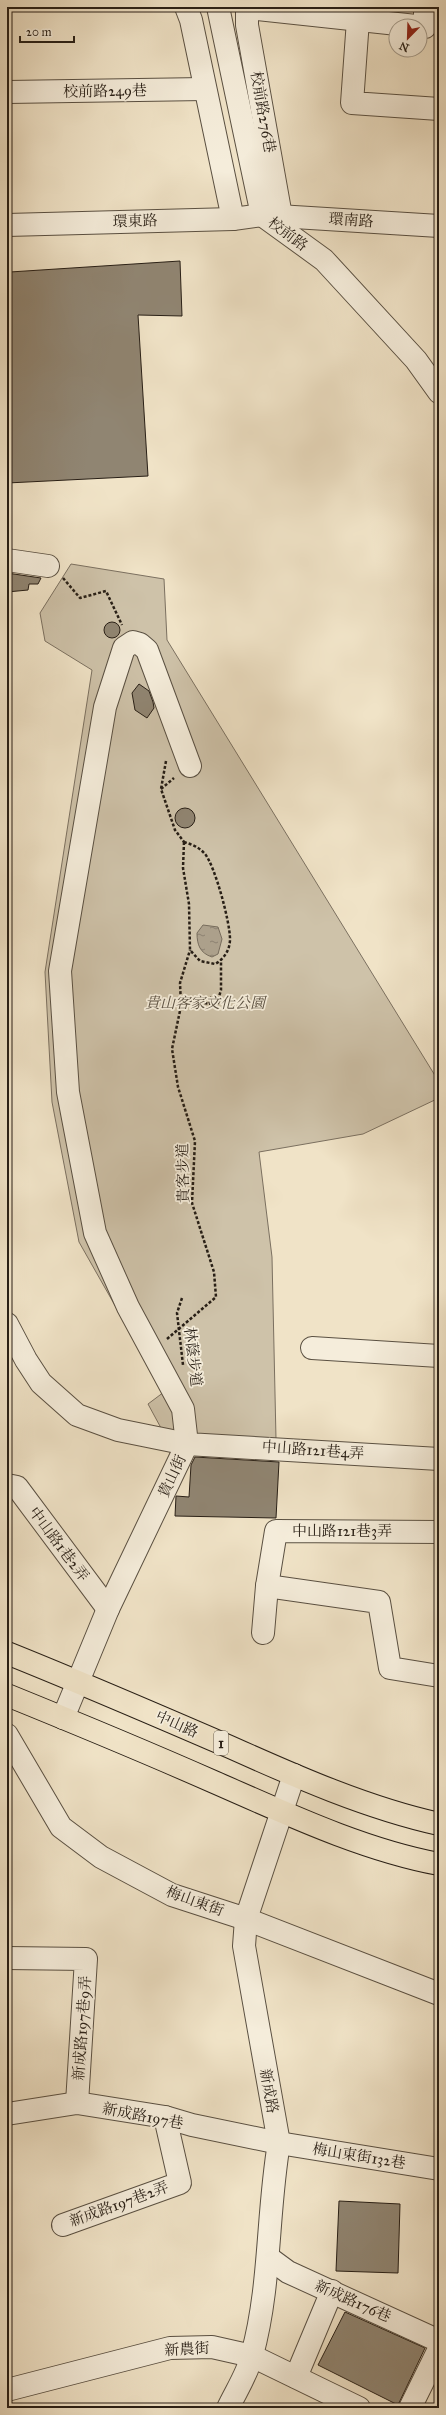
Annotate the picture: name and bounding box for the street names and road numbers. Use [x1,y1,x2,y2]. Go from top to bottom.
street label: 校前路276巷 [247,70,279,154]
street label: 校前路249巷 [63,81,147,101]
street label: 環南路 [328,209,374,231]
street label: 環東路 [112,211,158,231]
street label: 校前路 [265,213,311,255]
street label: 貴客步道 [173,1143,193,1203]
street label: 林蔭步道 [180,1326,206,1388]
street label: 中山路121巷4弄 [261,1437,365,1463]
street label: 貴山街 [154,1452,190,1500]
street label: 中山路1巷2弄 [25,1503,93,1585]
street label: 中山路121巷3弄 [292,1522,392,1540]
street label: 中山路 [153,1707,201,1741]
road number: 1 [214,1731,228,1755]
street label: 梅山東街 [164,1882,226,1920]
street label: 新成路197巷9弄 [69,1975,95,2081]
street label: 新成路 [256,2067,282,2115]
street label: 新成路197巷 [101,2099,185,2133]
street label: 梅山東街132巷 [311,2140,407,2172]
street label: 新成路197巷2弄 [67,2178,171,2230]
street label: 新成路176巷 [312,2276,394,2326]
street label: 新農街 [164,2339,210,2359]

